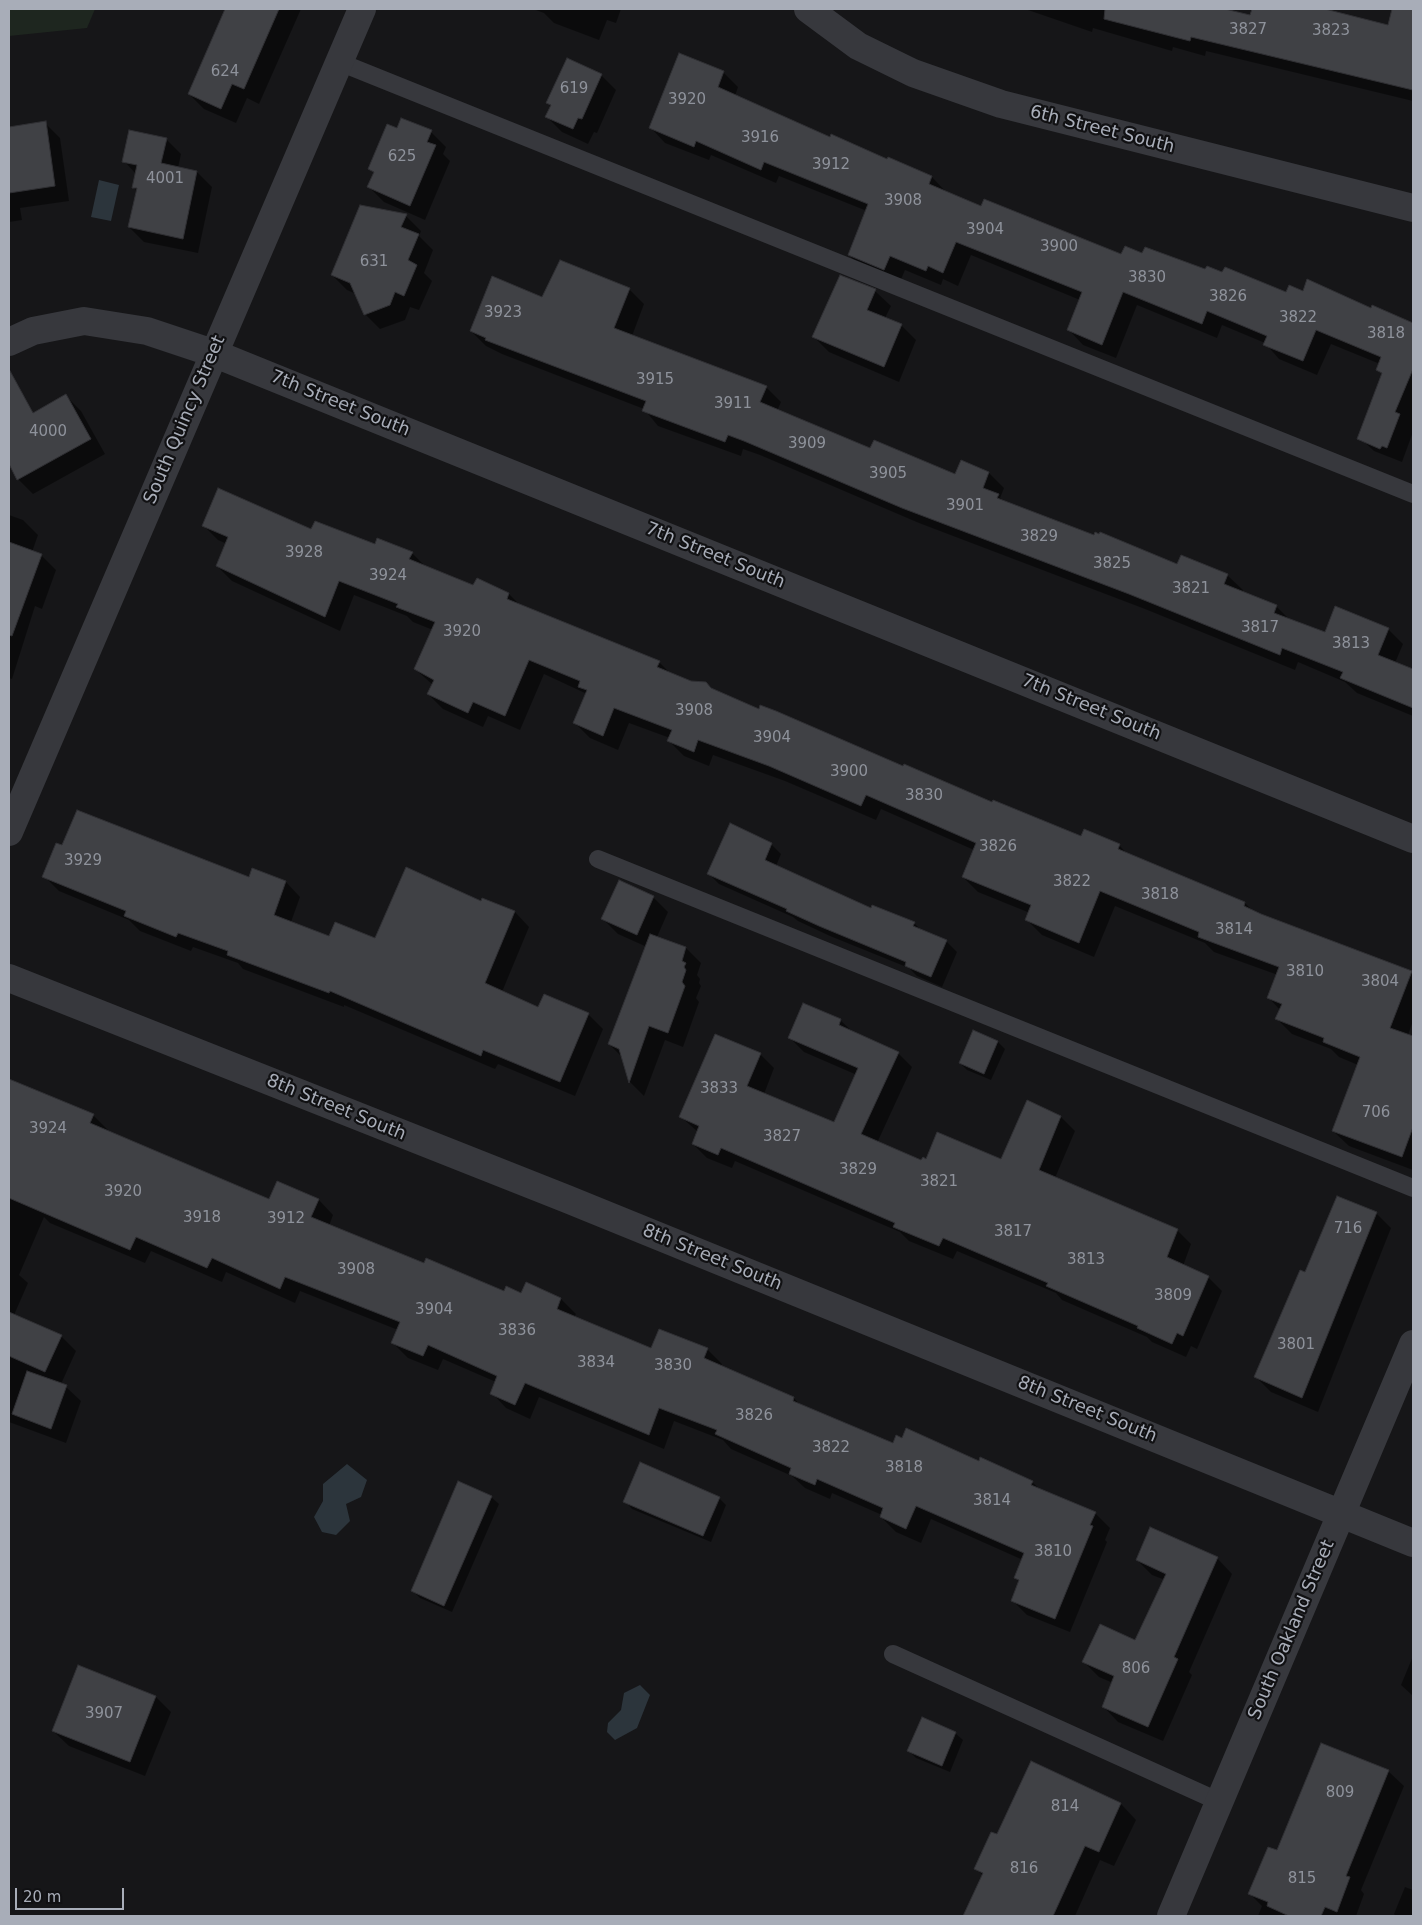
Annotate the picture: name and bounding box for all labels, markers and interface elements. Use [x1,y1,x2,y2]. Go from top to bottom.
house number: 3827 [1229,21,1267,39]
house number: 3823 [1312,22,1350,40]
house number: 624 [211,63,239,81]
house number: 619 [560,80,588,98]
house number: 3920 [668,91,706,109]
street label: 6th Street South [1027,102,1177,158]
house number: 3916 [741,129,779,147]
house number: 625 [388,148,416,166]
house number: 3912 [812,156,850,174]
house number: 4001 [146,170,184,188]
house number: 3908 [884,192,922,210]
house number: 3904 [966,221,1004,239]
house number: 3900 [1040,238,1078,256]
house number: 631 [360,253,388,271]
house number: 3830 [1128,269,1166,287]
house number: 3826 [1209,288,1247,306]
house number: 3923 [484,304,522,322]
house number: 3822 [1279,309,1317,327]
house number: 3818 [1367,325,1405,343]
street label: South Quincy Street [140,332,230,508]
street label: 7th Street South [267,366,413,442]
house number: 3915 [636,371,674,389]
house number: 3911 [714,395,752,413]
house number: 4000 [29,423,67,441]
house number: 3909 [788,435,826,453]
house number: 3905 [869,465,907,483]
house number: 3901 [946,497,984,515]
street label: 7th Street South [642,518,788,594]
house number: 3829 [1020,528,1058,546]
house number: 3928 [285,544,323,562]
house number: 3825 [1093,555,1131,573]
house number: 3924 [369,567,407,585]
house number: 3821 [1172,580,1210,598]
house number: 3817 [1241,619,1279,637]
house number: 3920 [443,623,481,641]
house number: 3813 [1332,635,1370,653]
street label: 7th Street South [1018,670,1164,746]
house number: 3908 [675,702,713,720]
house number: 3904 [753,729,791,747]
house number: 3900 [830,763,868,781]
house number: 3830 [905,787,943,805]
house number: 3826 [979,838,1017,856]
house number: 3929 [64,852,102,870]
house number: 3822 [1053,873,1091,891]
house number: 3818 [1141,886,1179,904]
house number: 3814 [1215,921,1253,939]
house number: 3810 [1286,963,1324,981]
house number: 3804 [1361,973,1399,991]
street label: 8th Street South [263,1070,409,1146]
house number: 3833 [700,1080,738,1098]
house number: 706 [1362,1104,1390,1122]
house number: 3924 [29,1120,67,1138]
house number: 3827 [763,1128,801,1146]
house number: 3829 [839,1161,877,1179]
house number: 3821 [920,1173,958,1191]
house number: 3920 [104,1183,142,1201]
house number: 3918 [183,1209,221,1227]
house number: 3912 [267,1210,305,1228]
street label: 8th Street South [639,1220,785,1296]
house number: 716 [1334,1220,1362,1238]
house number: 3817 [994,1223,1032,1241]
house number: 3813 [1067,1251,1105,1269]
house number: 3908 [337,1261,375,1279]
house number: 3809 [1154,1287,1192,1305]
house number: 3904 [415,1301,453,1319]
house number: 3836 [498,1322,536,1340]
house number: 3801 [1277,1336,1315,1354]
house number: 3834 [577,1354,615,1372]
house number: 3830 [654,1357,692,1375]
street label: 8th Street South [1014,1372,1160,1448]
house number: 3826 [735,1407,773,1425]
house number: 3822 [812,1439,850,1457]
house number: 3818 [885,1459,923,1477]
house number: 3814 [973,1492,1011,1510]
street label: South Oakland Street [1244,1537,1340,1723]
house number: 3810 [1034,1543,1072,1561]
house number: 806 [1122,1660,1150,1678]
house number: 3907 [85,1705,123,1723]
house number: 809 [1326,1784,1354,1802]
house number: 814 [1051,1798,1079,1816]
house number: 816 [1010,1860,1038,1878]
house number: 815 [1288,1870,1316,1888]
scale bar [18,1878,126,1910]
text: 20 m [23,1888,61,1906]

